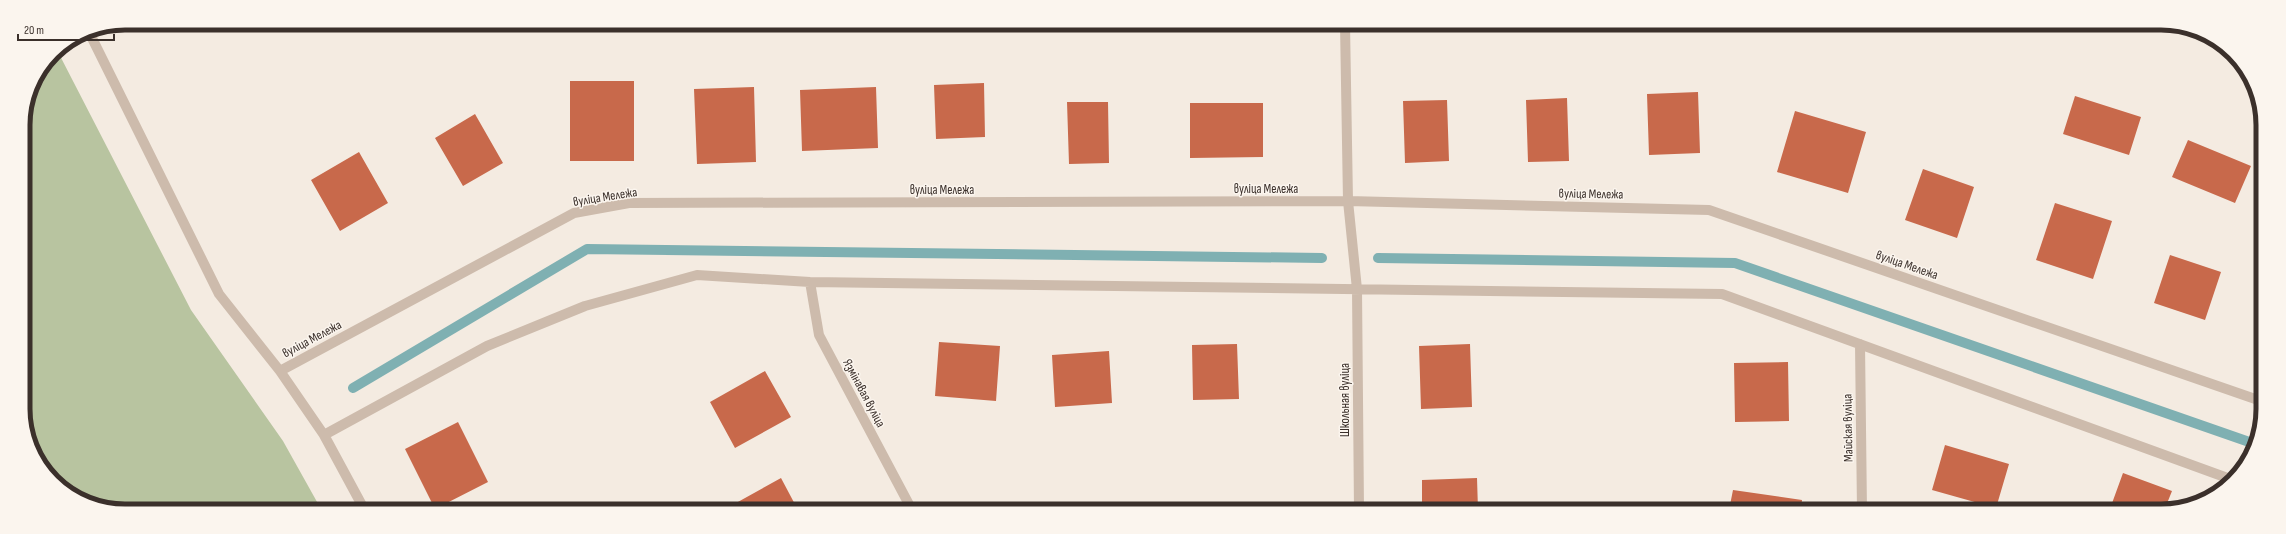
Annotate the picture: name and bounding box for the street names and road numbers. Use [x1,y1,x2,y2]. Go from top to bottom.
street label: вуліца Мележа [1234,181,1298,197]
street label: вуліца Мележа [910,182,974,198]
street label: вуліца Мележа [572,184,638,210]
street label: вуліца Мележа [1559,185,1623,203]
street label: вуліца Мележа [1874,247,1940,283]
street label: вуліца Мележа [280,317,344,361]
street label: Язмінавая вуліца [839,356,889,430]
street label: Школьная вуліца [1337,363,1353,437]
street label: Майская вуліца [1839,394,1857,462]

